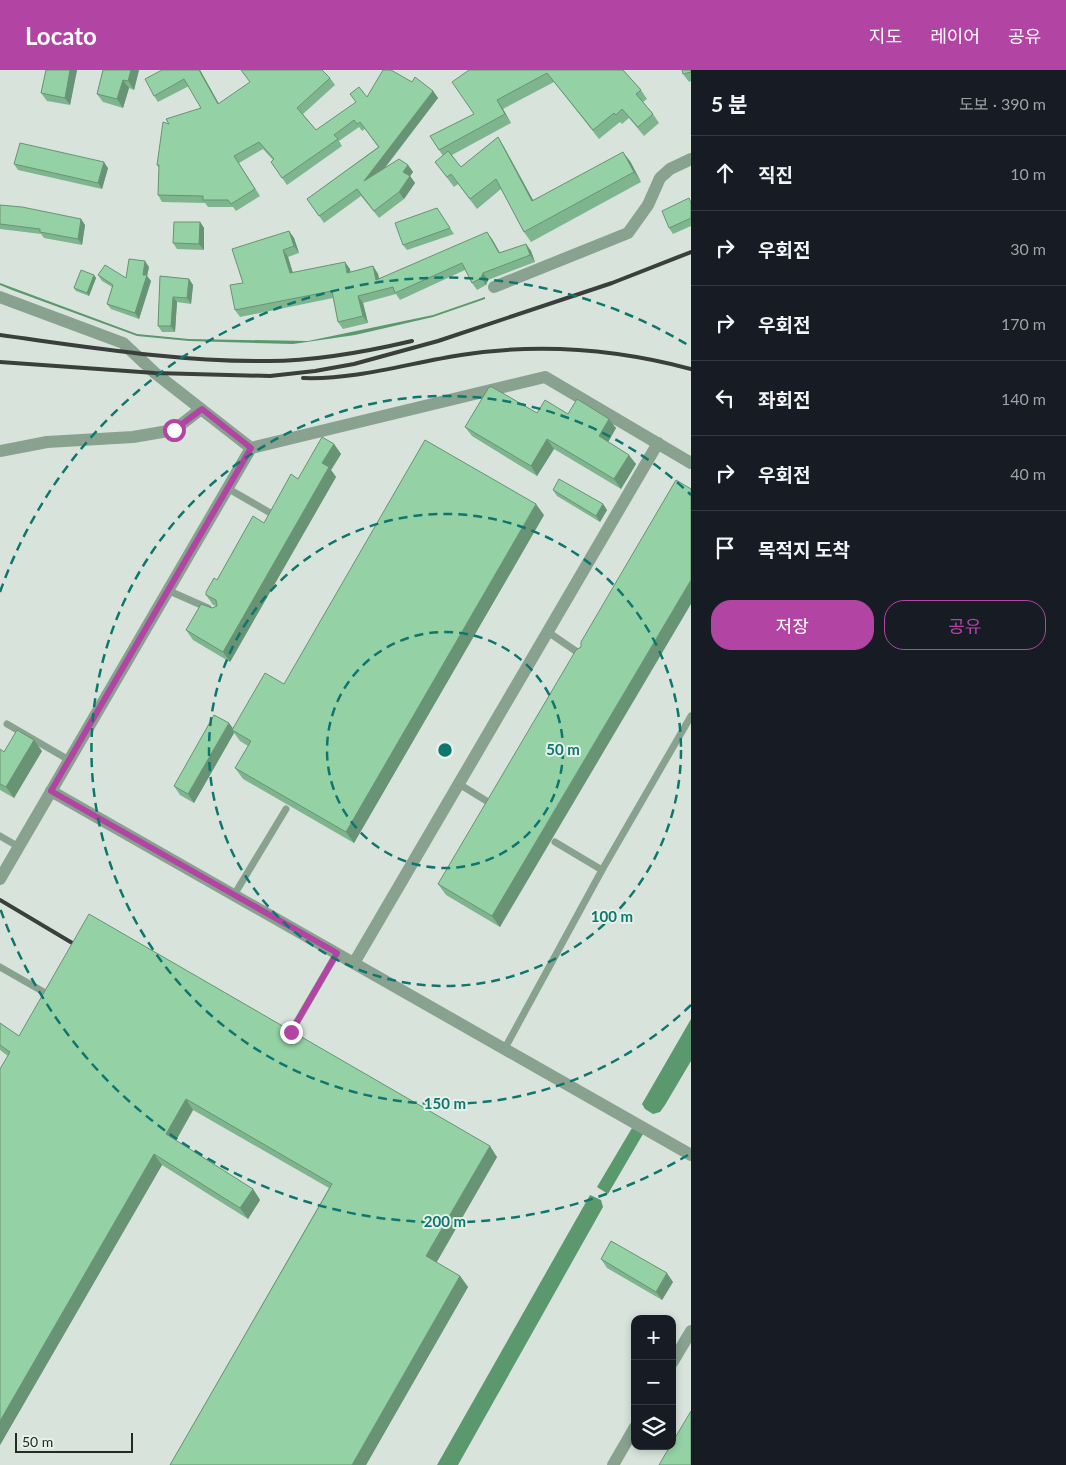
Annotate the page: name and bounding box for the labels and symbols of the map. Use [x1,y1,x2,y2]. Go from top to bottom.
route start [163,419,186,442]
text: 50 m [546,740,580,758]
centre of rings [436,741,454,759]
text: 100 m [591,907,633,925]
route end [280,1021,303,1044]
text: 150 m [424,1094,466,1112]
text: 200 m [424,1212,466,1230]
scale bar [15,1430,132,1453]

